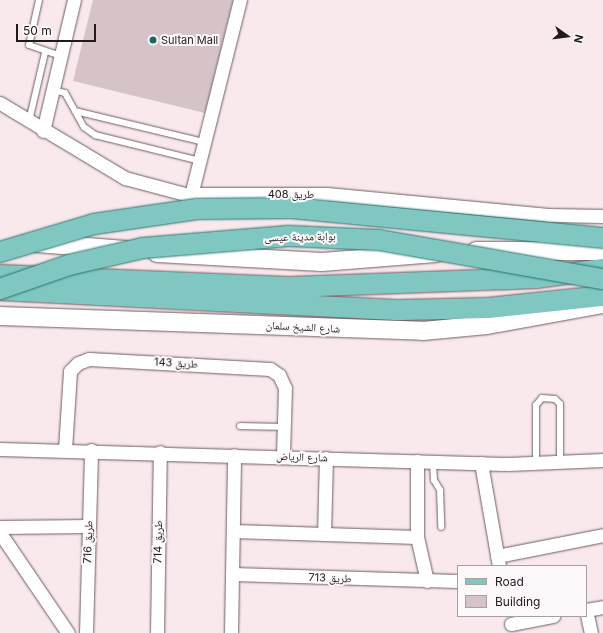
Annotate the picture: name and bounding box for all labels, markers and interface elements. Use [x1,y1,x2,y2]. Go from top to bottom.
scale bar [18,16,98,42]
north arrow [547,16,587,56]
text: 50 m [23,23,52,38]
place label: Sultan Mall [161,33,218,47]
text: N [571,33,586,45]
marker: Sultan Mall [148,35,158,45]
street label: طريق 408 [268,187,314,201]
street label: بوابة مدينة عيسى [264,230,336,244]
street label: شارع الشيخ سلمان [266,318,340,336]
street label: طريق 143 [154,355,198,371]
street label: شارع الرياض [276,449,328,465]
street label: طريق 716 [81,520,95,564]
street label: طريق 714 [151,520,165,564]
legend [457,565,587,617]
street label: طريق 713 [308,571,352,585]
text: Road [495,574,524,589]
text: Building [495,594,540,609]

